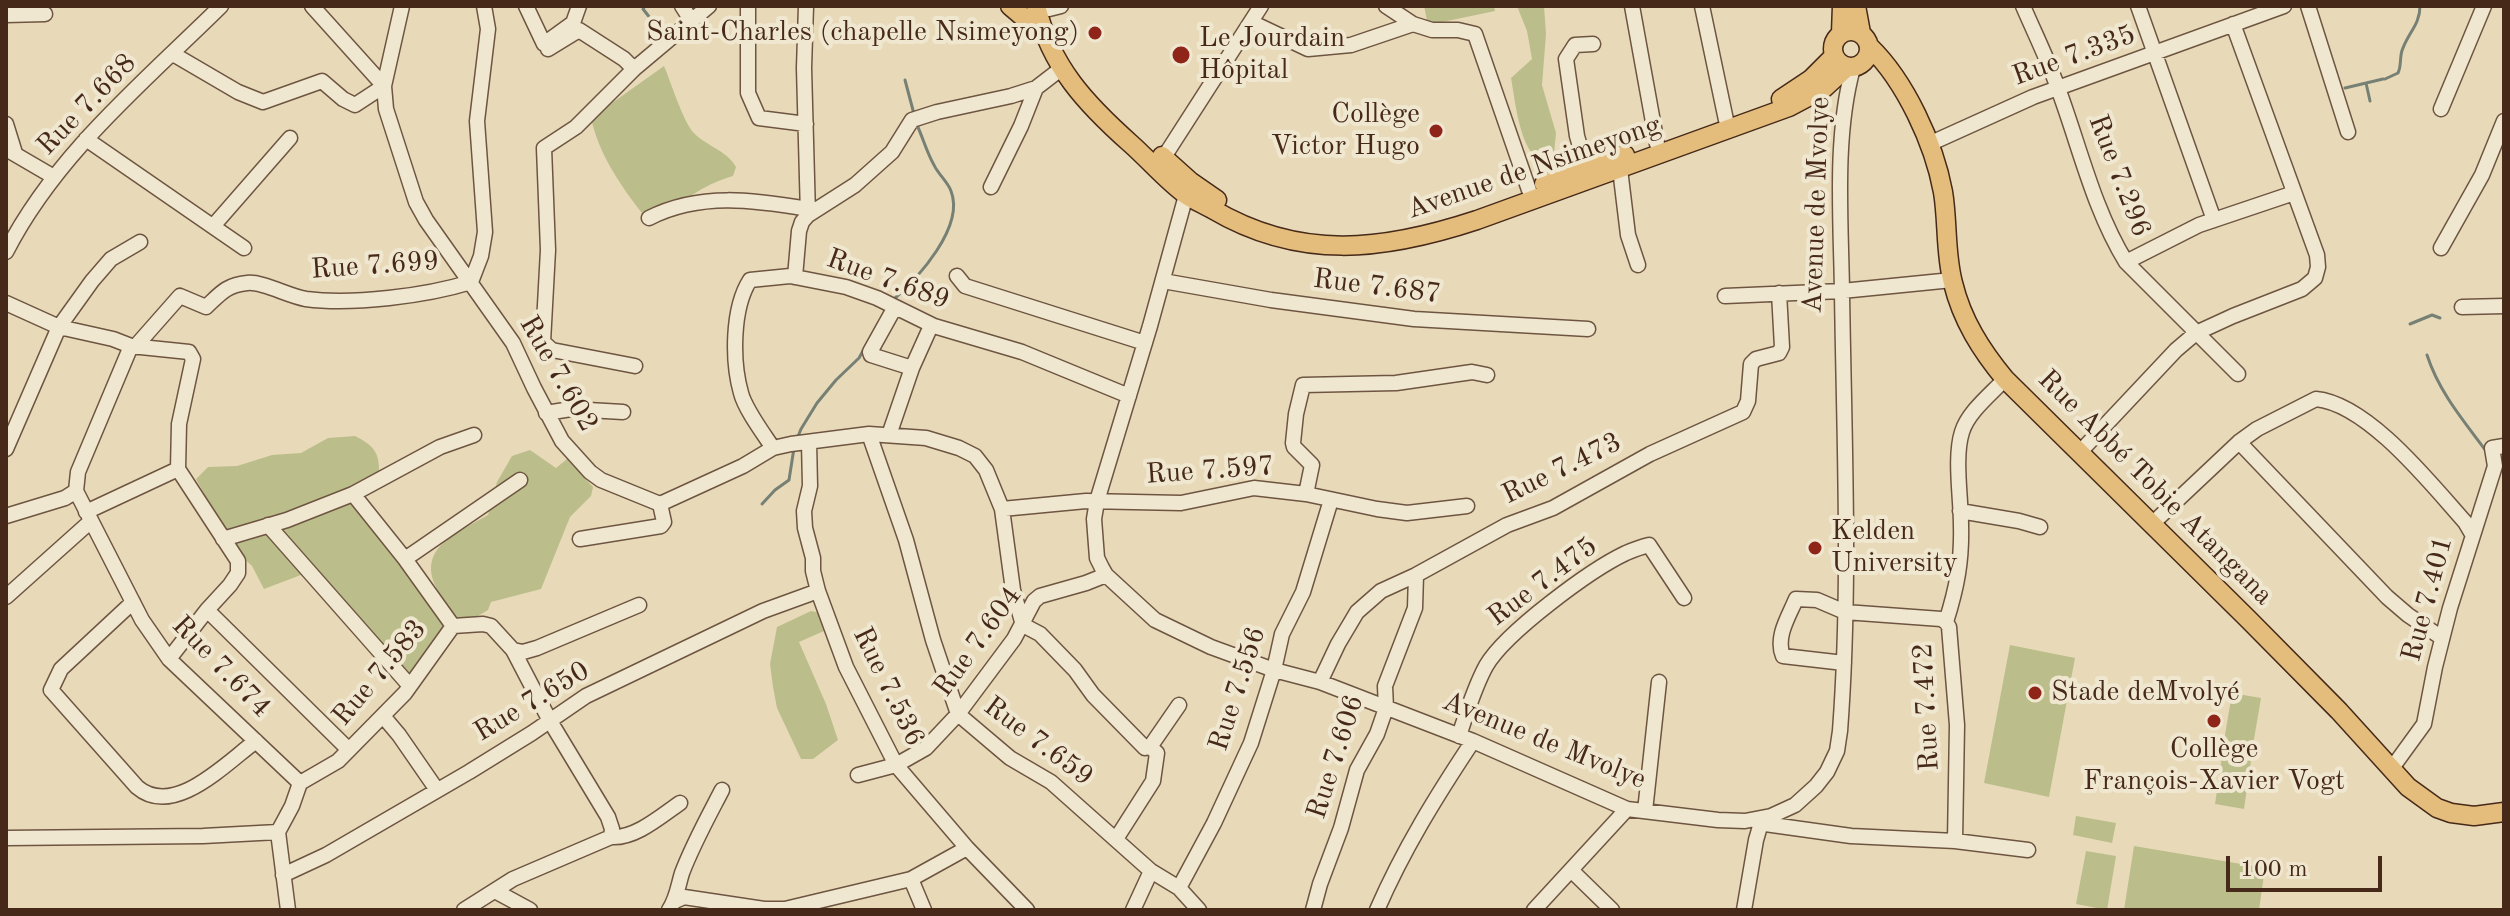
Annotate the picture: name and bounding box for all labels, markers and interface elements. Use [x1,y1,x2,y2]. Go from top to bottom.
place label: Saint-Charles (chapelle Nsimeyong) [646,16,1079,50]
street label: Rue 7.335 [2008,18,2140,94]
place label: Le Jourdain Hôpital [1199,22,1345,88]
marker: Saint-Charles (chapelle Nsimeyong) [1086,24,1104,42]
marker: Le Jourdain Hôpital [1170,44,1192,66]
street label: Rue 7.668 [30,47,144,163]
street label: Avenue de Mvolye [1796,96,1838,314]
place label: Collège Victor Hugo [1271,98,1420,164]
street label: Avenue de Nsimeyong [1403,109,1665,227]
street label: Rue 7.296 [2080,110,2158,242]
marker: Collège Victor Hugo [1427,122,1445,140]
street label: Rue 7.689 [822,242,954,318]
street label: Rue 7.699 [310,245,440,287]
street label: Rue 7.687 [1311,262,1443,312]
street label: Rue 7.602 [511,310,605,438]
street label: Rue Abbé Tobie Atangana [2030,363,2280,613]
street label: Rue 7.473 [1497,426,1627,512]
street label: Rue 7.597 [1145,450,1275,492]
place label: Kelden University [1831,515,1958,581]
street label: Rue 7.475 [1482,530,1604,634]
street label: Rue 7.401 [2395,533,2461,665]
marker: Kelden University [1806,539,1824,557]
street label: Rue 7.604 [927,580,1029,704]
street label: Rue 7.674 [164,609,278,725]
street label: Rue 7.583 [326,613,434,733]
street label: Rue 7.536 [845,622,931,752]
street label: Rue 7.556 [1202,623,1274,755]
street label: Rue 7.472 [1907,642,1947,772]
street label: Rue 7.650 [468,655,596,749]
place label: Stade deMvolyé [2051,676,2240,710]
marker: Stade deMvolyé [2026,684,2044,702]
street label: Avenue de Mvolye [1437,685,1651,797]
street label: Rue 7.659 [977,690,1099,794]
street label: Rue 7.606 [1300,691,1372,823]
marker: Collège François-Xavier Vogt [2205,712,2223,730]
place label: Collège François-Xavier Vogt [2083,733,2345,799]
scale bar [2230,840,2386,890]
text: 100 m [2240,858,2308,882]

